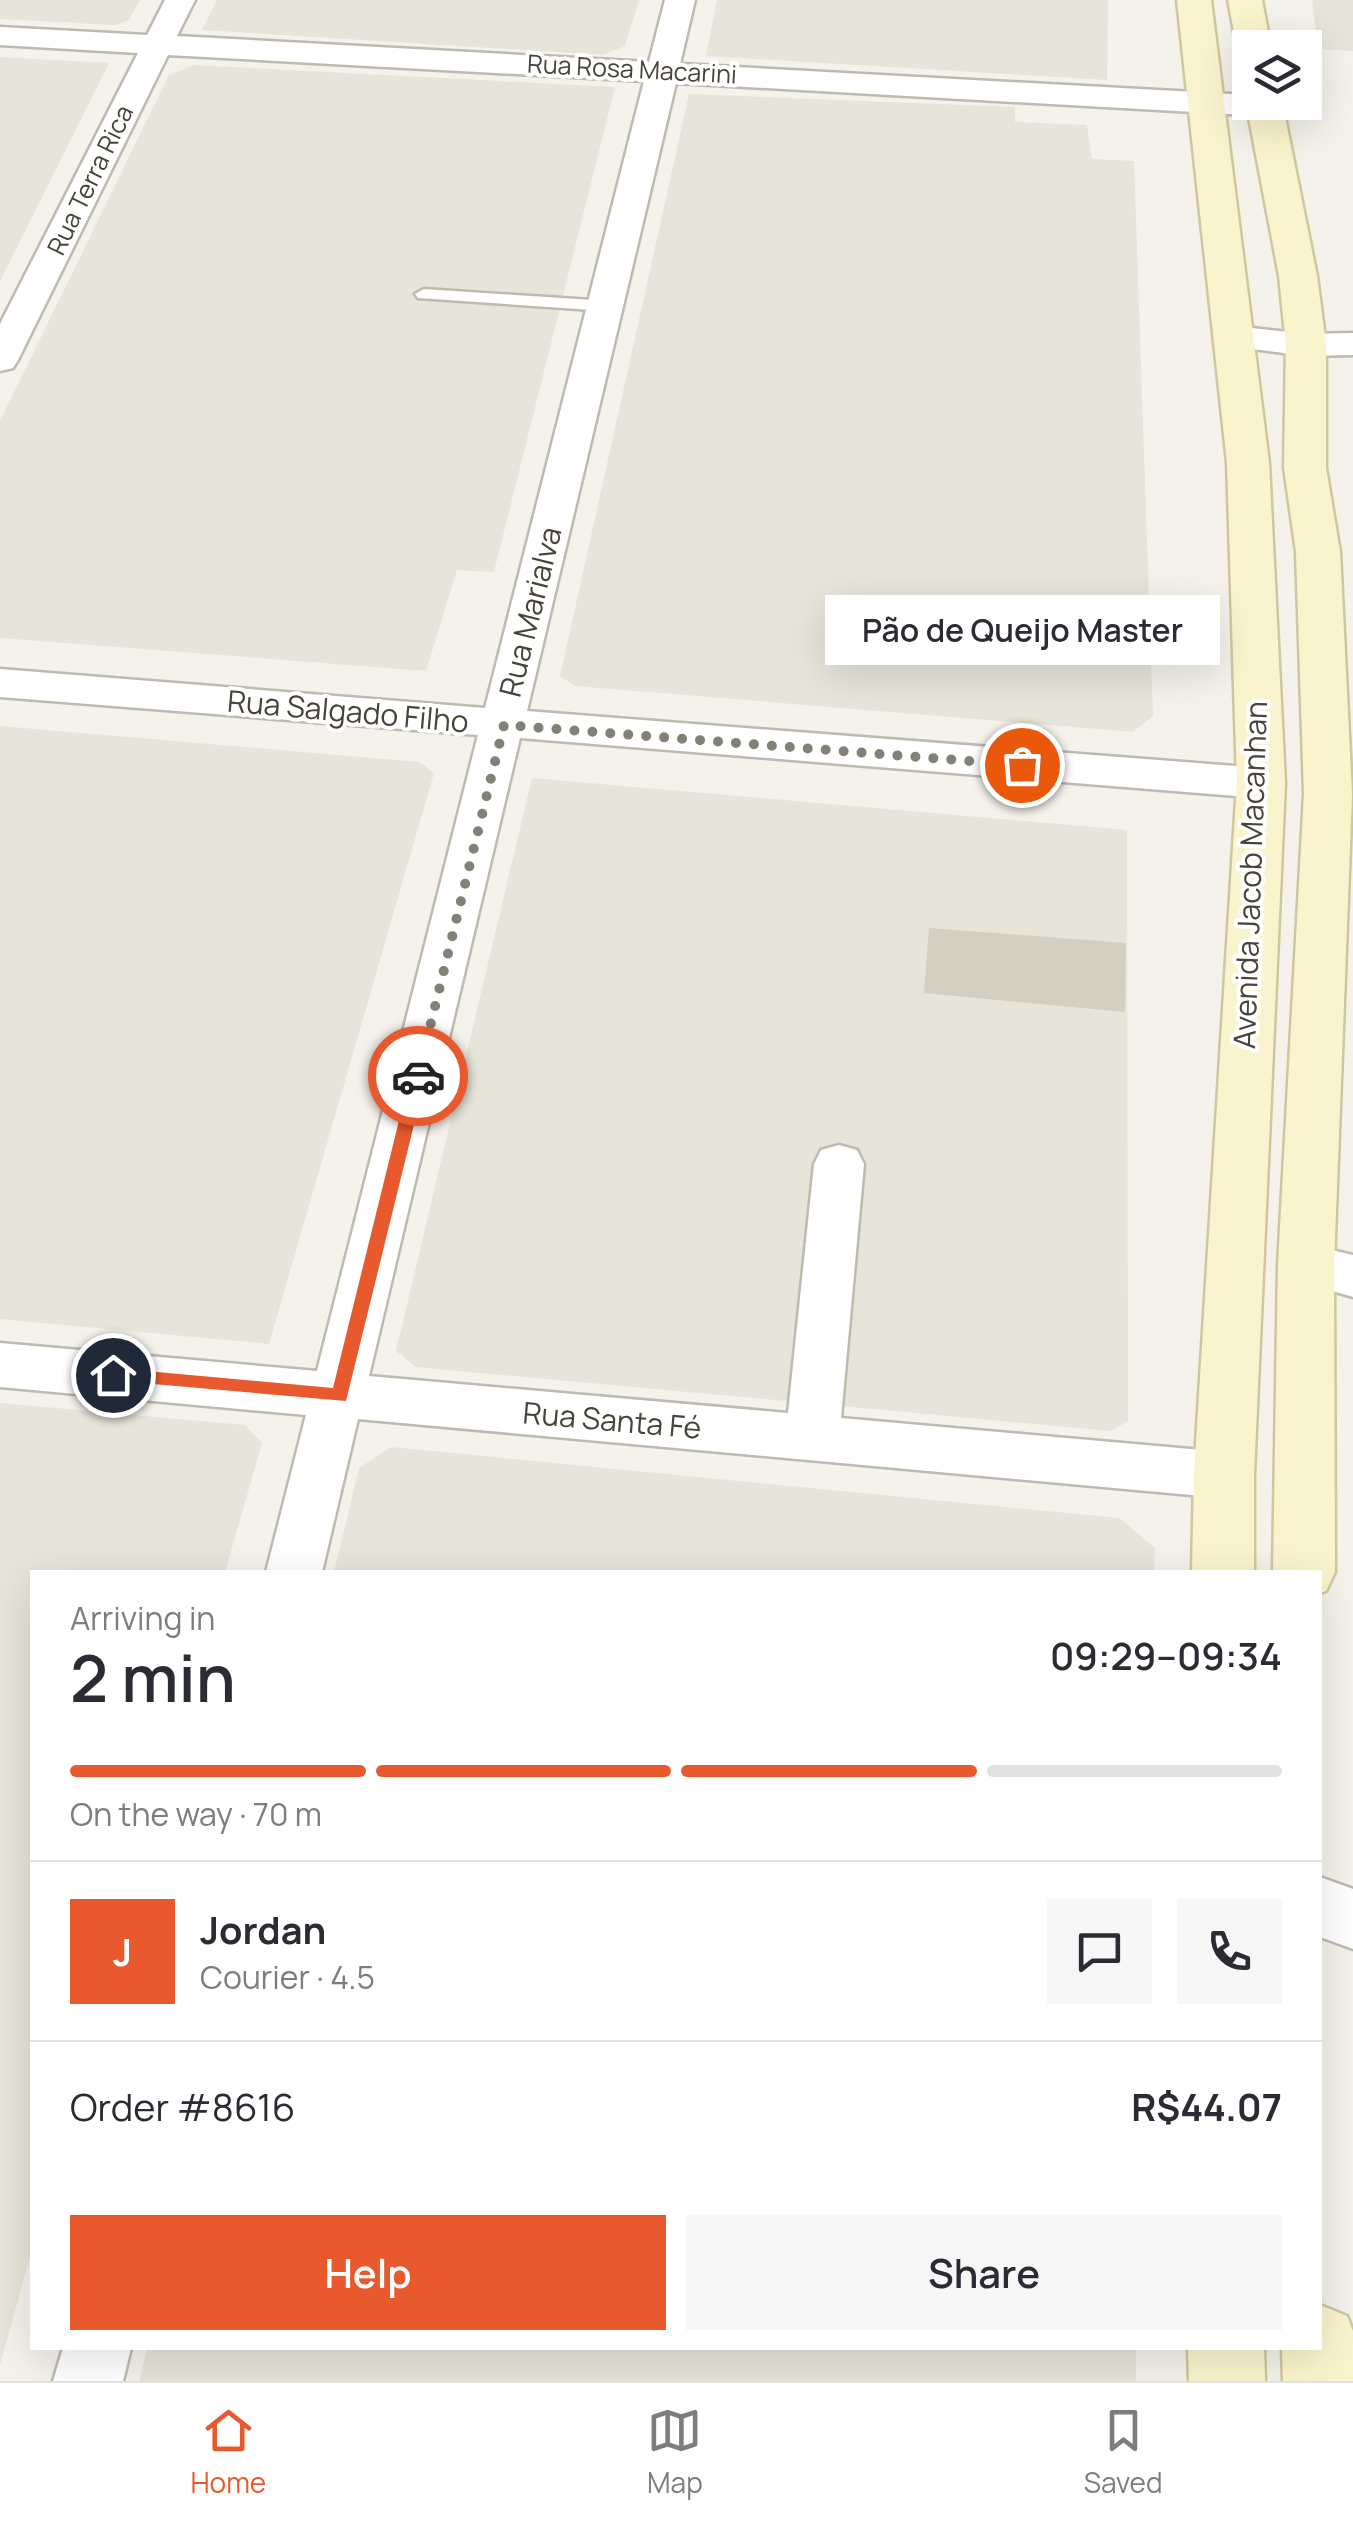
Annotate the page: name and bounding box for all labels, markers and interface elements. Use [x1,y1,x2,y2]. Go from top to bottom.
map controls [1232,30,1322,120]
button: layers [1232,30,1322,120]
street label: Rua Rosa Macarini [526,46,738,91]
street label: Rua Terra Rica [38,99,141,261]
street label: Rua Marialva [489,522,570,701]
callout: Pão de Queijo Master [824,595,1220,665]
text: Pão de Queijo Master [862,608,1183,652]
street label: Rua Salgado Filho [226,680,471,741]
street label: Avenida Jacob Macanhan [1223,700,1276,1050]
pin [980,723,1065,808]
icon: bag [995,738,1050,793]
courier [368,1026,468,1126]
icon: car [391,1049,446,1104]
pin [71,1333,156,1418]
icon: home [86,1348,141,1403]
street label: Rua Santa Fé [521,1391,703,1448]
text: Arriving in [70,1596,215,1640]
text: 09:29–09:34 [1050,1629,1282,1681]
text: 2 min [70,1633,236,1722]
text: On the way · 70 m [70,1792,322,1836]
button: chat [1047,1899,1152,2004]
button: phone [1177,1899,1282,2004]
text: Jordan [200,1903,326,1955]
text: J [113,1925,132,1977]
text: Courier · 4.5 [200,1955,375,1999]
text: Order #8616 [70,2080,295,2132]
text: R$44.07 [1131,2080,1282,2132]
button: Help [70,2215,666,2330]
button: Share [686,2215,1282,2330]
tab: Home [190,2403,266,2501]
tab: Map [647,2403,703,2501]
tab: Saved [1084,2403,1163,2501]

